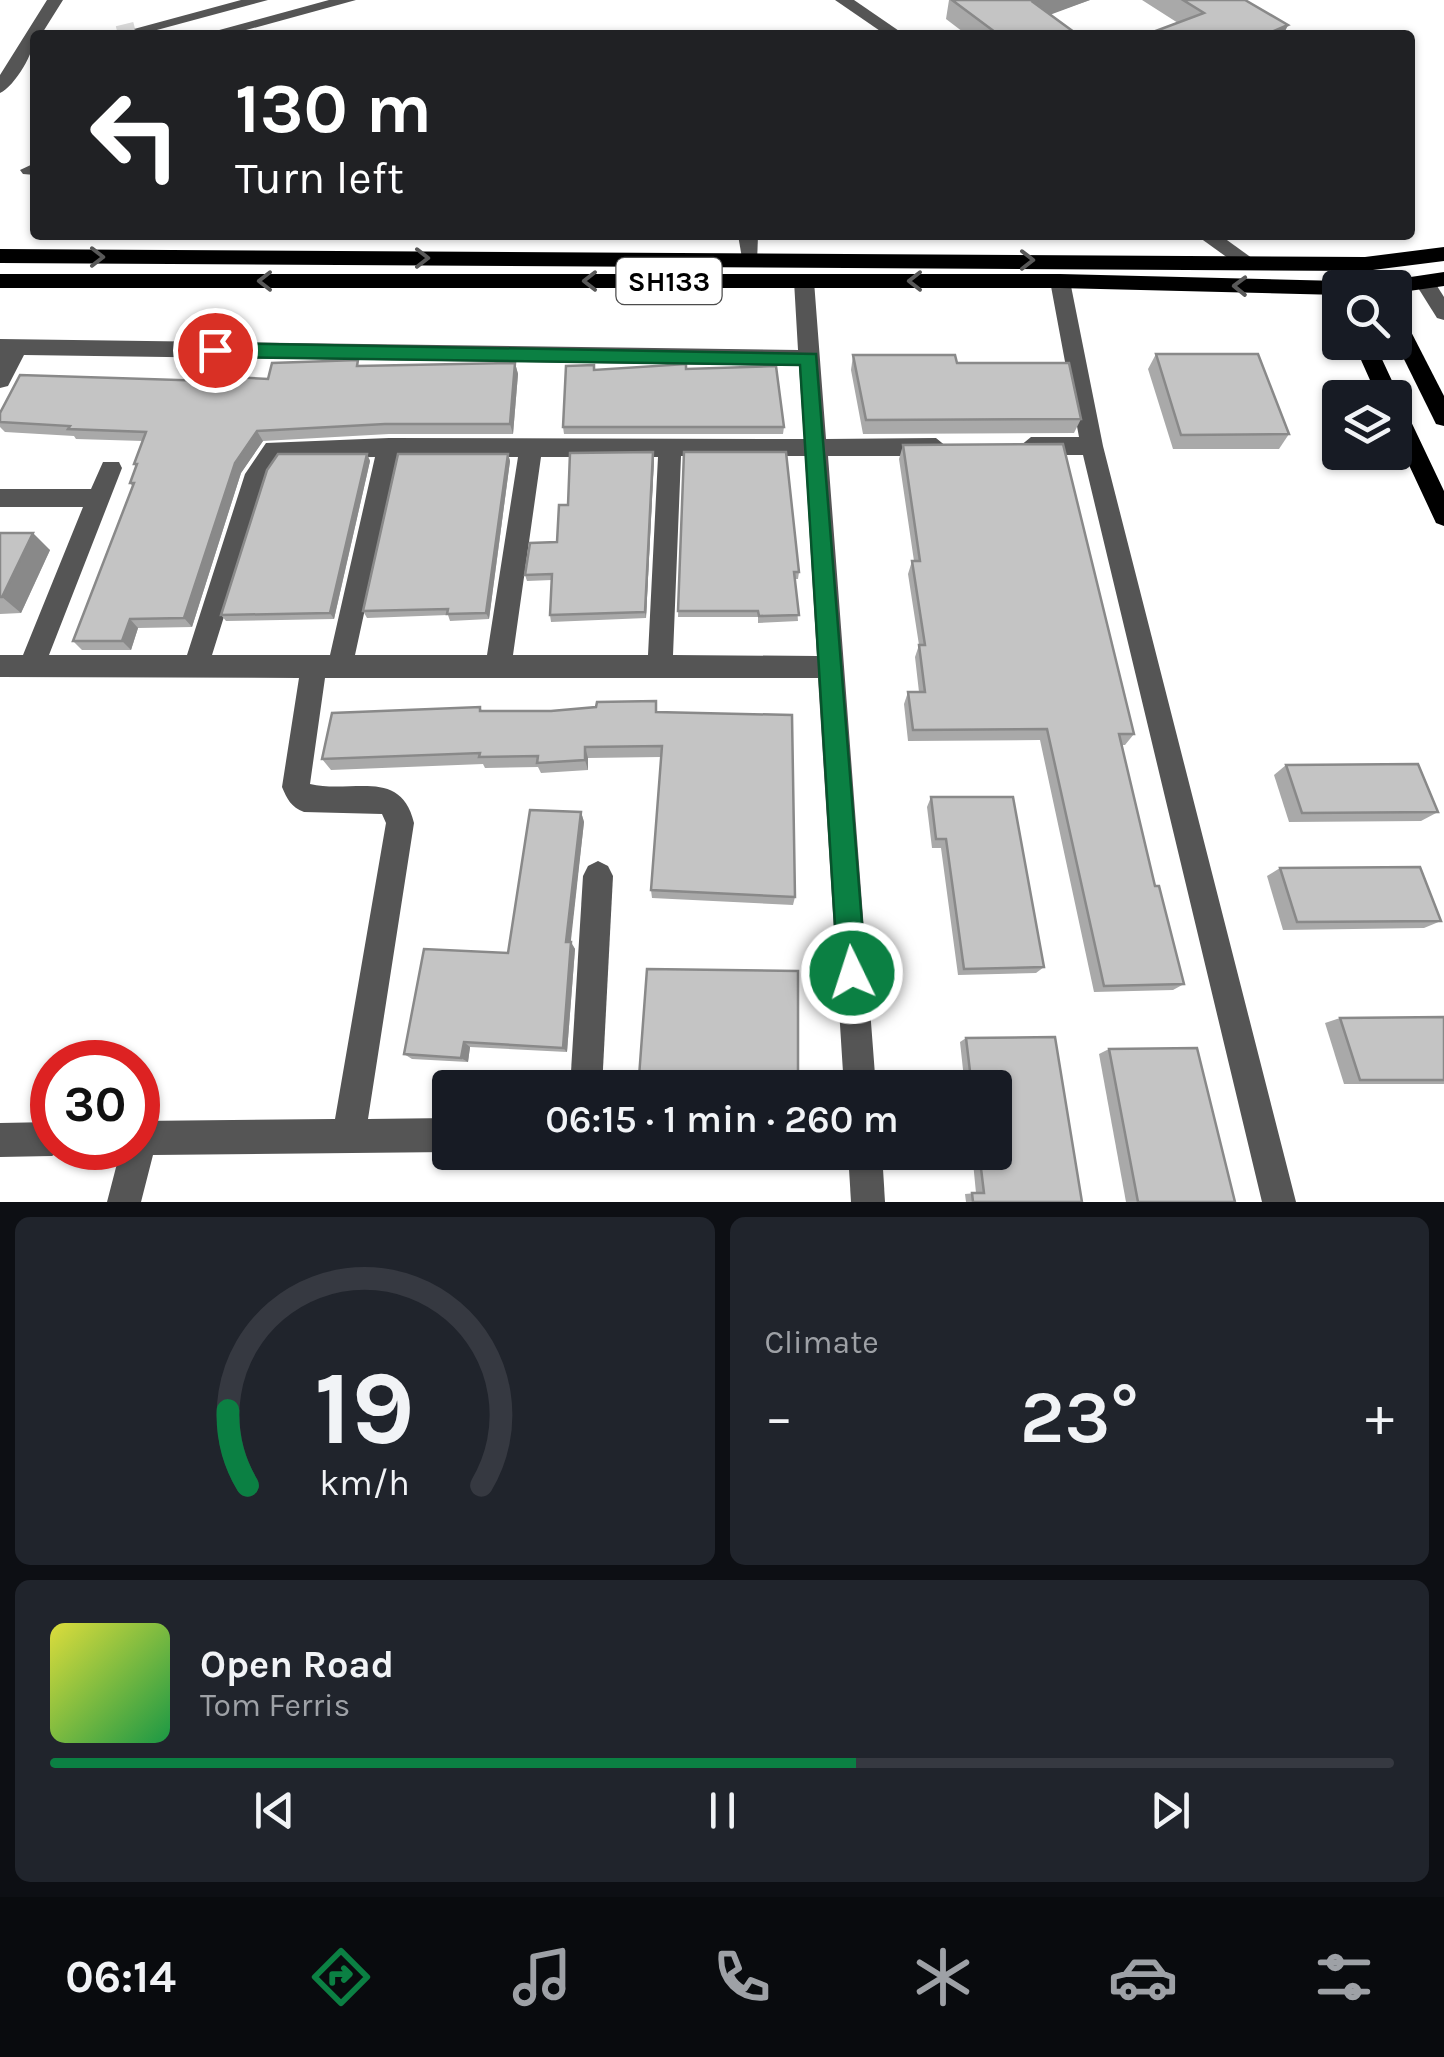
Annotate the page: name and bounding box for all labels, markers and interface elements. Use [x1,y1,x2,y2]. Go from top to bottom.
text: 130 m [235,68,432,150]
icon: left [70,70,200,200]
text: Turn left [235,152,404,204]
one-way arrow [90,246,106,267]
one-way arrow [416,247,431,269]
one-way arrow [1020,249,1036,271]
road number: SH133 [616,258,722,304]
one-way arrow [256,270,272,292]
one-way arrow [581,270,596,292]
one-way arrow [906,270,922,292]
map controls [1322,270,1412,470]
button: search [1322,270,1412,360]
one-way arrow [1231,275,1247,296]
pin [173,308,258,393]
icon: arrive [188,323,243,378]
button: layers [1322,380,1412,470]
position arrow [800,921,904,1025]
speed limit sign: 30 [30,1040,160,1170]
text: 06:15 · 1 min · 260 m [545,1097,899,1142]
text: Climate [765,1324,879,1361]
text: 19 [314,1348,415,1469]
text: 23° [1020,1373,1139,1461]
text: − [765,1385,793,1449]
text: + [1365,1385,1394,1449]
text: km/h [319,1462,410,1504]
text: Open Road [200,1642,394,1687]
text: Tom Ferris [200,1687,350,1724]
icon: previous [247,1783,302,1838]
icon: pause [695,1783,750,1838]
icon: next [1143,1783,1198,1838]
icon: directions [306,1942,376,2012]
icon: music [507,1942,577,2012]
icon: phone [707,1942,777,2012]
icon: climate [908,1942,978,2012]
icon: car [1108,1942,1178,2012]
icon: filters [1309,1942,1379,2012]
text: 06:14 [65,1951,176,2003]

